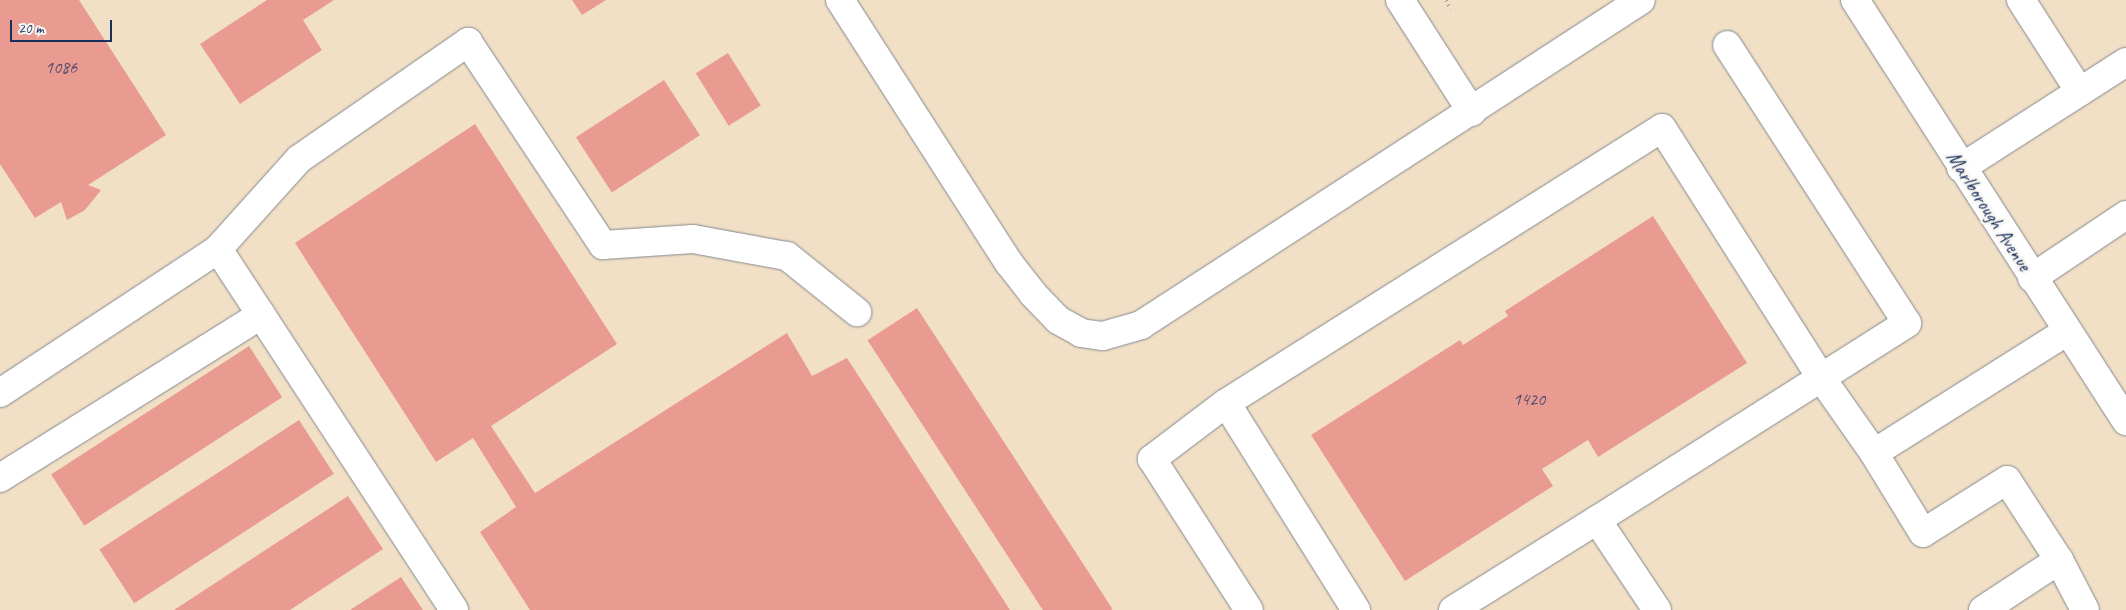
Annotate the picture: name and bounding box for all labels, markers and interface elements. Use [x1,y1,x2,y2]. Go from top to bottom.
scale bar [12,10,115,42]
text: 20 m [18,19,44,38]
house number: 1086 [45,56,77,78]
street label: Marlborough Avenue [1941,147,2037,275]
house number: 1420 [1513,388,1545,410]

